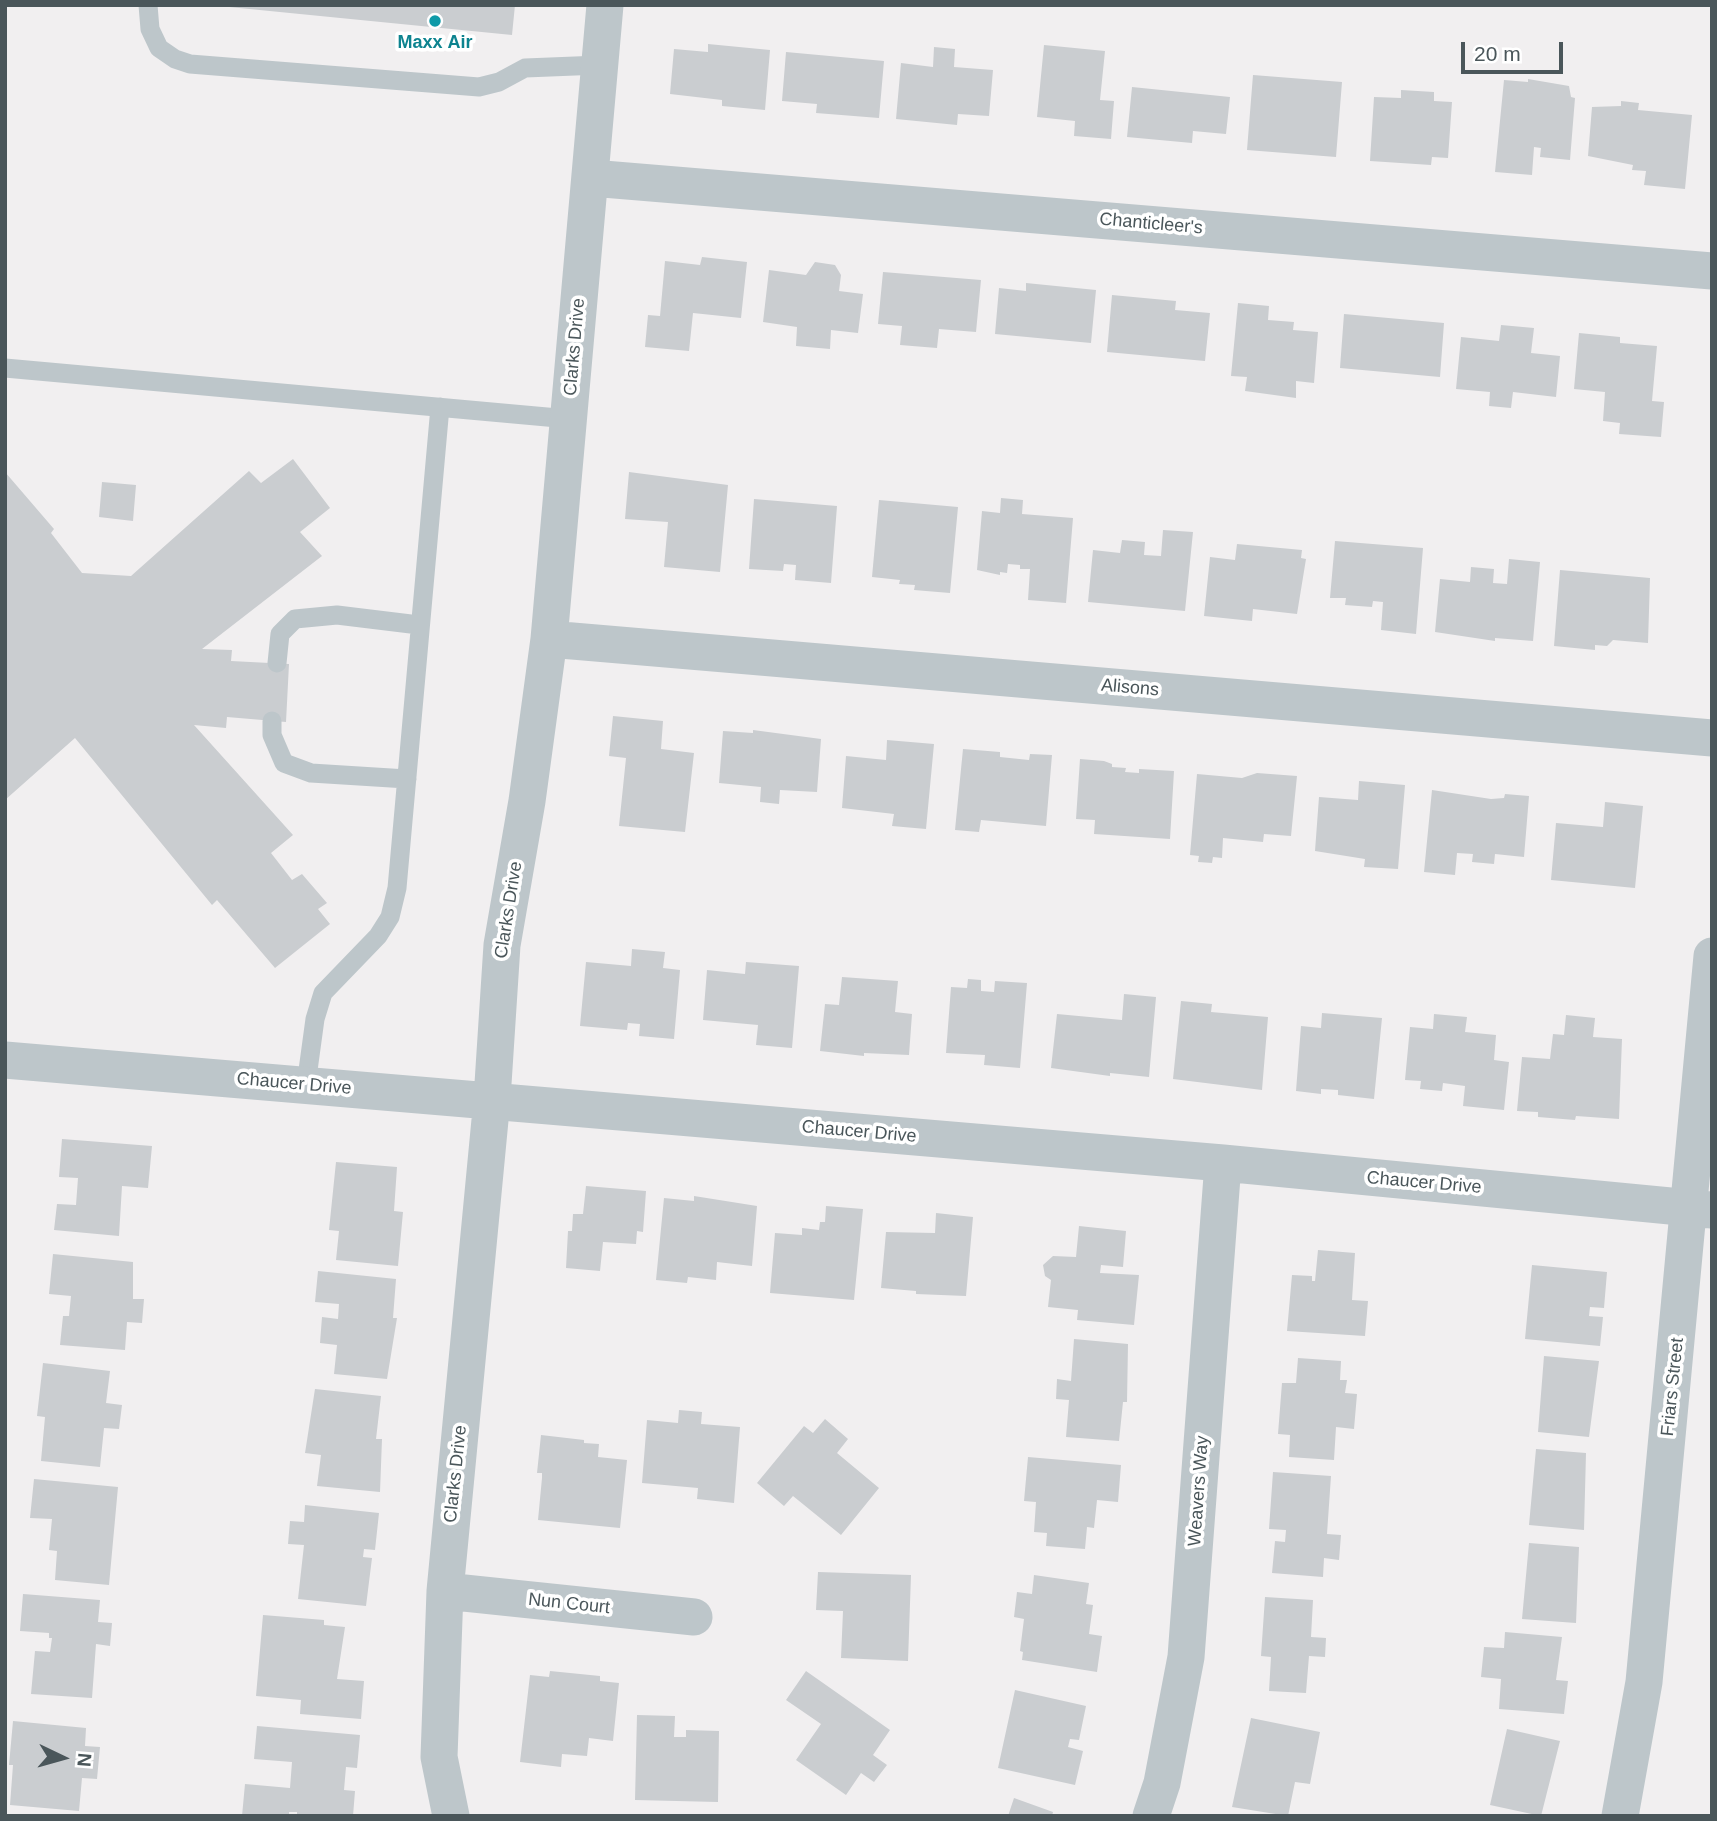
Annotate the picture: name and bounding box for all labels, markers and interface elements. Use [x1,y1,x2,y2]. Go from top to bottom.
marker: Maxx Air [427,13,443,29]
scale bar [1465,28,1566,72]
place label: Maxx Air [397,32,473,54]
text: 20 m [1474,42,1521,65]
street label: Chanticleer's [1099,209,1203,239]
street label: Clarks Drive [560,297,590,397]
street label: Alisons [1100,675,1160,701]
street label: Clarks Drive [491,860,527,960]
street label: Chaucer Drive [236,1068,352,1100]
street label: Chaucer Drive [801,1116,917,1148]
street label: Chaucer Drive [1366,1167,1482,1199]
street label: Friars Street [1657,1337,1689,1437]
street label: Clarks Drive [440,1424,472,1524]
street label: Weavers Way [1184,1435,1214,1547]
street label: Nun Court [527,1589,611,1619]
north arrow [28,1723,98,1793]
text: N [73,1752,95,1768]

